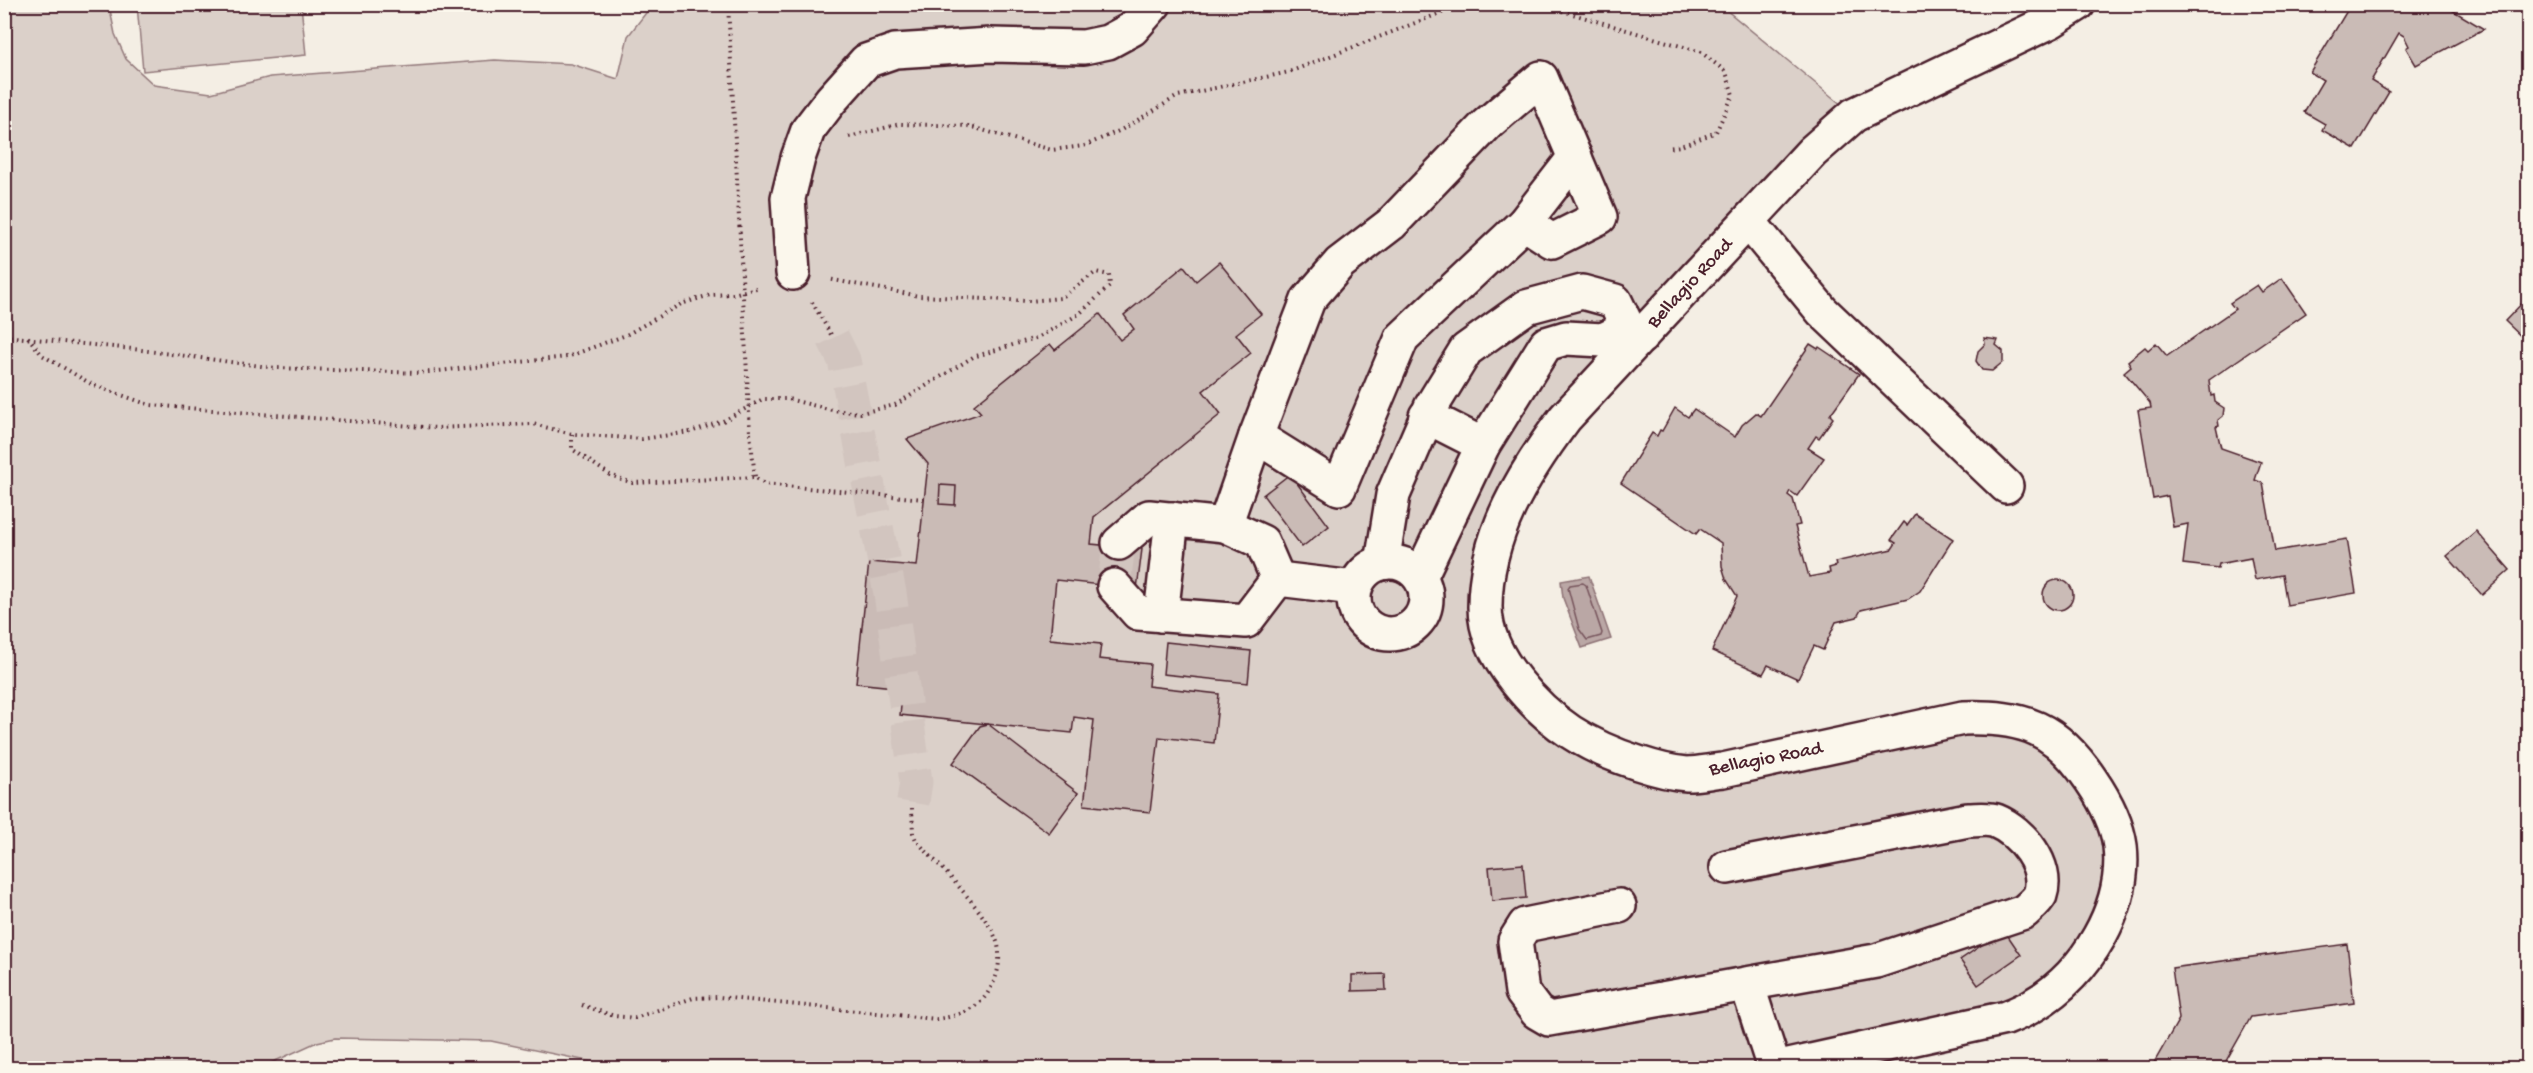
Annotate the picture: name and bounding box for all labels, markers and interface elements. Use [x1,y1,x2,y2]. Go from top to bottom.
street label: Bellagio Road [1643,232,1740,335]
street label: Bellagio Road [1706,737,1827,782]

